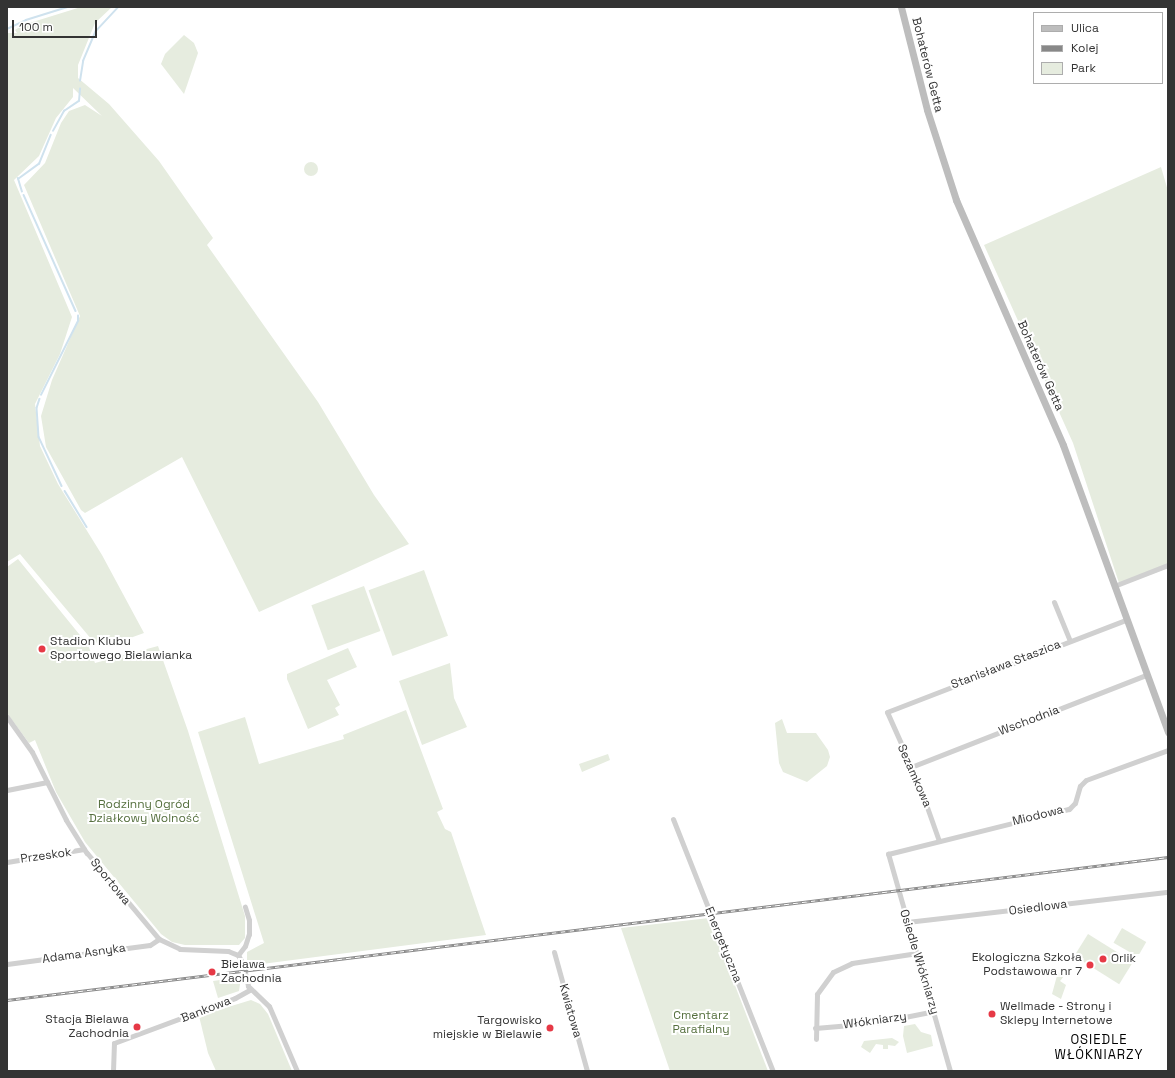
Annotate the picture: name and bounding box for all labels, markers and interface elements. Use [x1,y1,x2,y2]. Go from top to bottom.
scale bar [14,12,99,38]
legend [1033,12,1163,84]
street label: Bohaterów Getta [908,16,946,114]
text: 100 m [19,19,53,35]
text: Ulica [1071,20,1099,36]
text: Kolej [1071,40,1099,56]
text: Park [1071,60,1096,76]
street label: Bohaterów Getta [1014,319,1066,413]
place label: Stadion Klubu Sportowego Bielawianka [50,635,192,663]
street label: Stanisława Staszica [949,637,1063,693]
marker: Stadion Klubu Sportowego Bielawianka [37,644,47,654]
street label: Wschodnia [997,703,1061,739]
street label: Sezamkowa [894,742,934,810]
park label: Rodzinny Ogród Działkowy Wolność [89,798,199,826]
street label: Miodowa [1011,803,1065,829]
street label: Przeskok [20,845,72,867]
street label: Sportowa [87,856,133,908]
street label: Osiedlowa [1008,897,1068,919]
street label: Energetyczna [701,905,745,985]
street label: Osiedle Włókniarzy [896,908,942,1016]
street label: Adama Asnyka [41,941,127,967]
place label: Ekologiczna Szkoła Podstawowa nr 7 [972,951,1082,979]
place label: Orlik [1111,952,1136,966]
marker: Orlik [1098,954,1108,964]
place label: Bielawa Zachodnia [221,958,282,986]
marker: Ekologiczna Szkoła Podstawowa nr 7 [1085,960,1095,970]
marker: Bielawa Zachodnia [206,966,218,978]
street label: Kwiatowa [555,983,585,1039]
street label: Bankowa [179,994,233,1026]
place label: Wellmade - Strony i Sklepy Internetowe [1000,1000,1112,1028]
park label: Cmentarz Parafialny [672,1009,730,1037]
street label: Włókniarzy [842,1009,908,1033]
marker: Wellmade - Strony i Sklepy Internetowe [987,1009,997,1019]
place label: Stacja Bielawa Zachodnia [45,1013,129,1041]
place label: Targowisko miejskie w Bielawie [433,1014,542,1042]
marker: Stacja Bielawa Zachodnia [132,1022,142,1032]
marker: Targowisko miejskie w Bielawie [545,1023,555,1033]
district label: OSIEDLE WŁÓKNIARZY [1055,1033,1143,1064]

